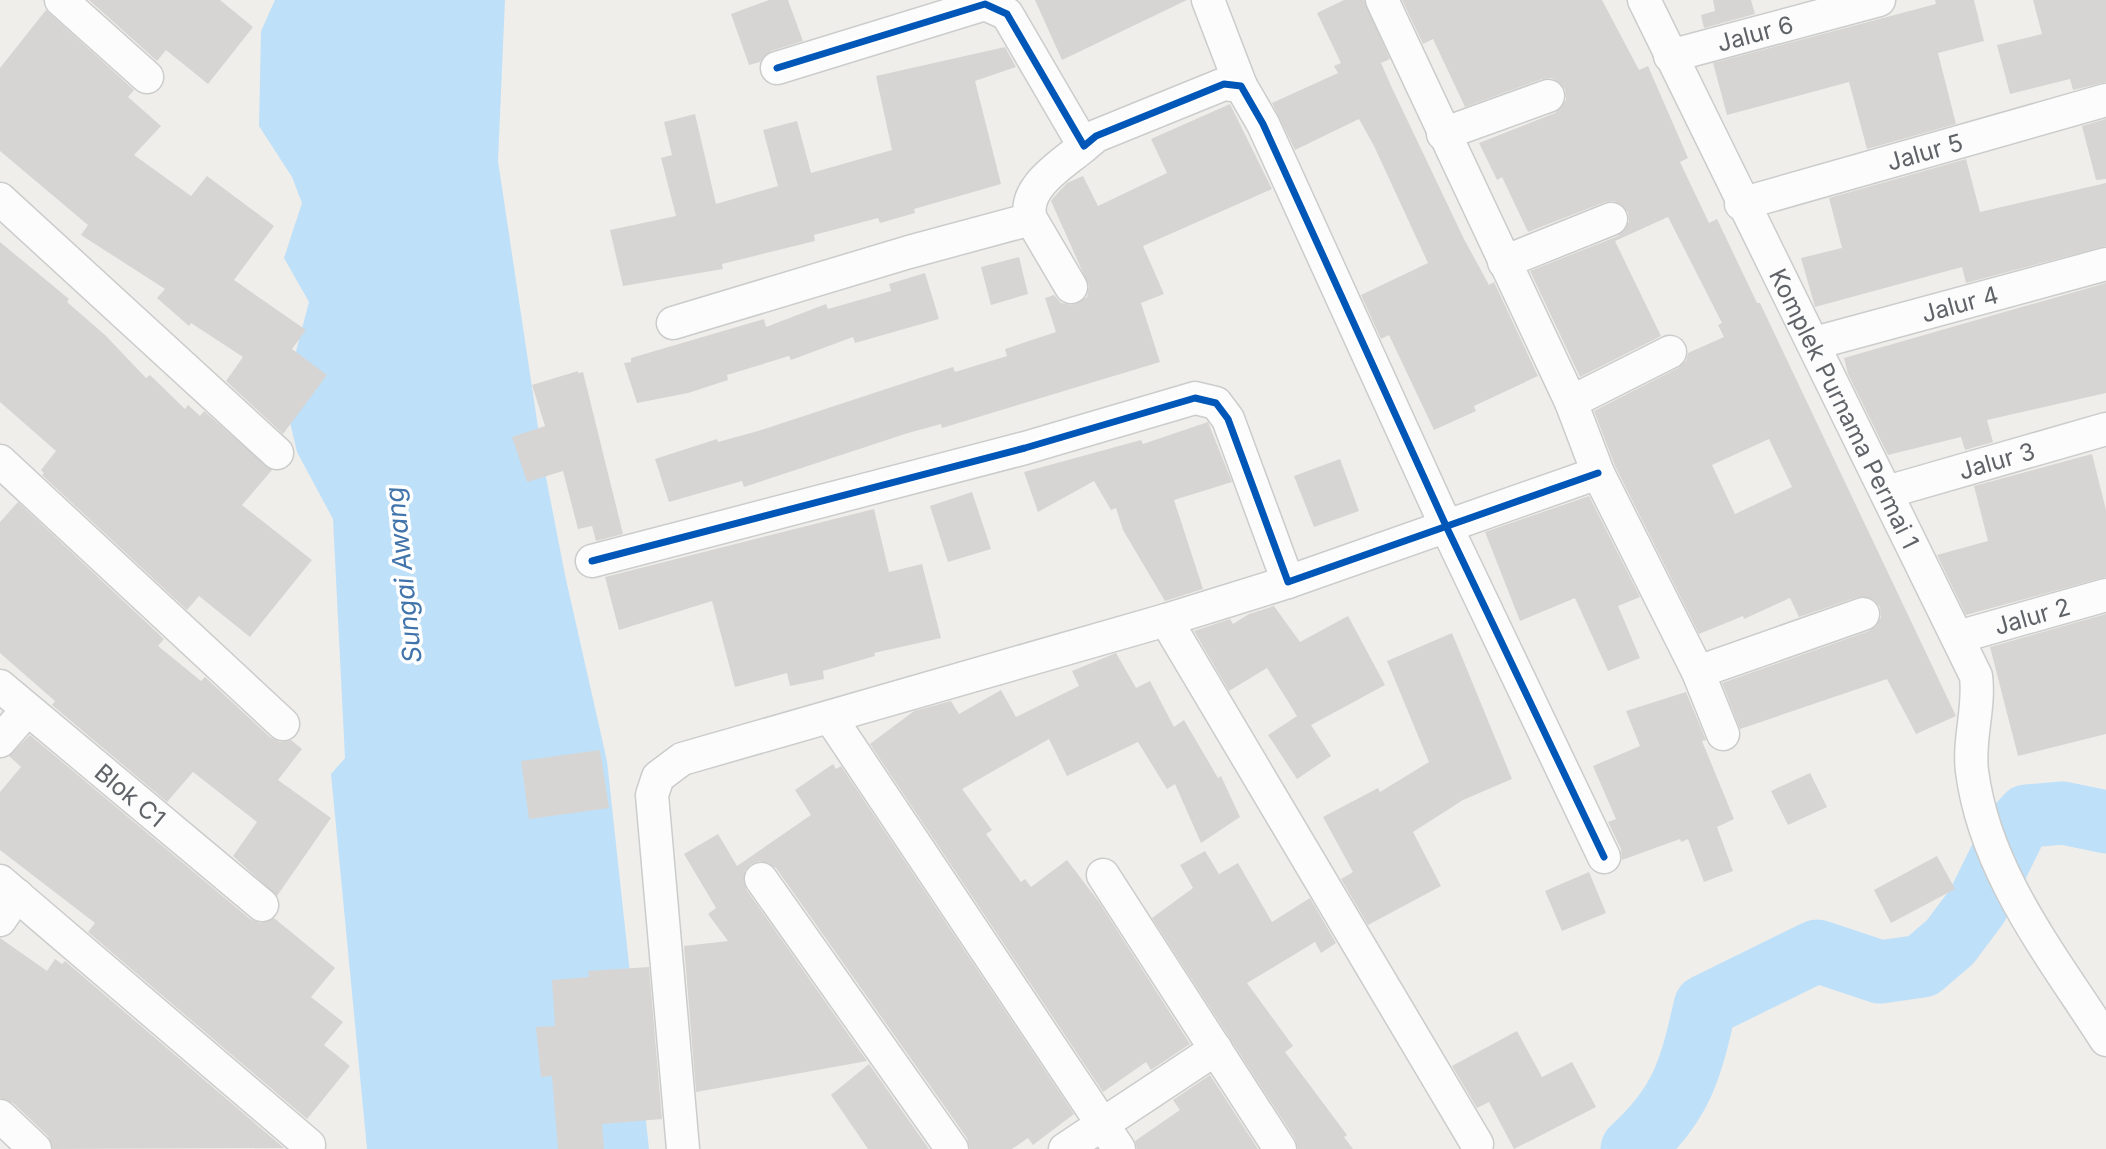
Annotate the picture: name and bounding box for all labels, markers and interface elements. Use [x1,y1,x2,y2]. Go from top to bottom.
street label: Jalur 6 [1714,9,1796,57]
street label: Jalur 5 [1883,127,1966,176]
street label: Komplek Purnama Permai 1 [1764,264,1926,553]
street label: Jalur 4 [1918,279,2001,328]
street label: Jalur 3 [1955,436,2038,485]
water label: Sungai Awang [378,485,428,665]
street label: Jalur 2 [1991,591,2073,641]
street label: Blok C1 [89,757,172,833]

